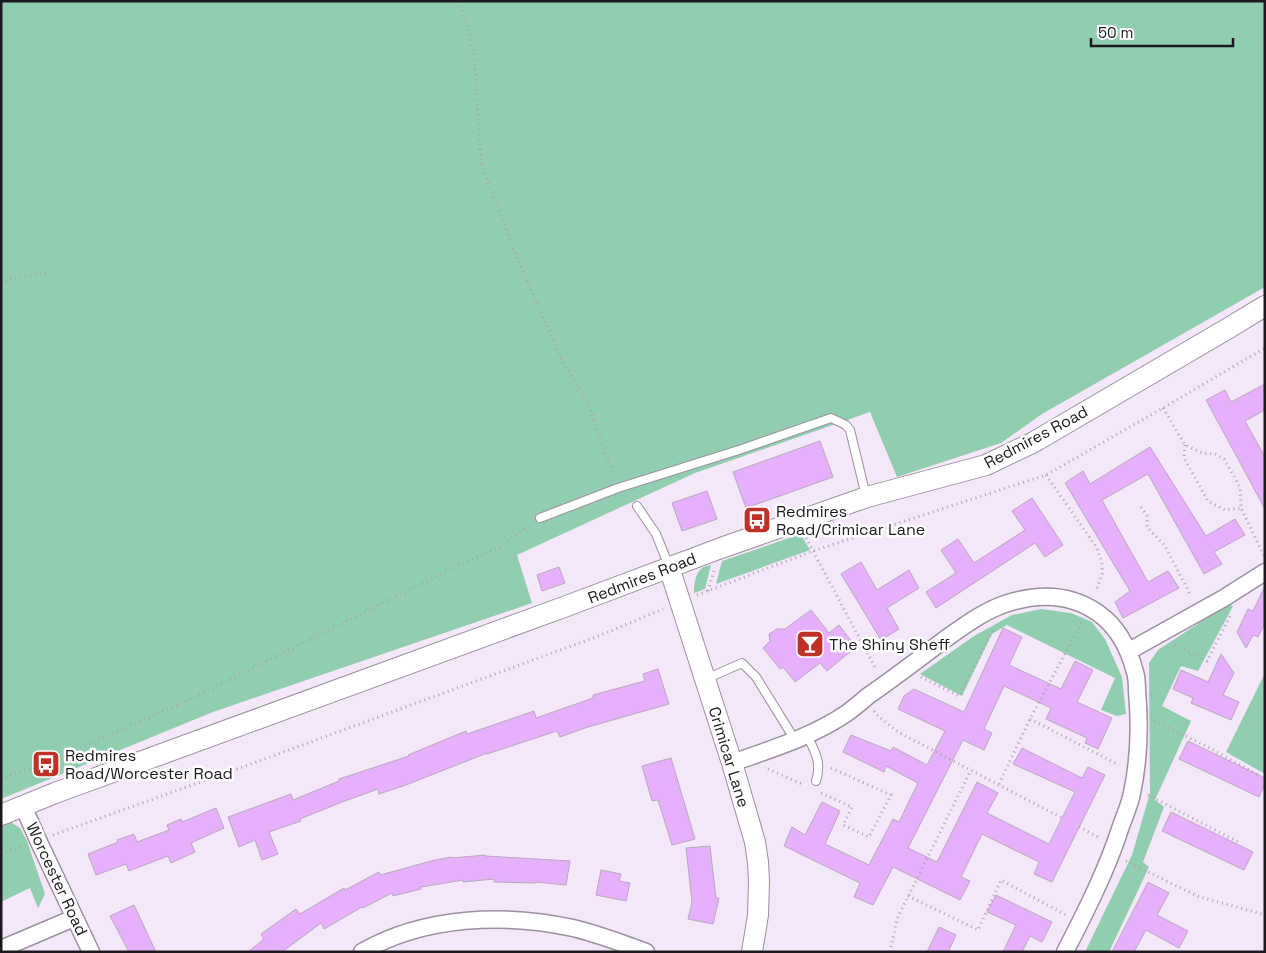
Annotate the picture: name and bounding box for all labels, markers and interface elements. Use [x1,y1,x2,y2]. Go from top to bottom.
scale bar [1091,15,1234,47]
text: 50 m [1098,23,1133,42]
street label: Redmires Road [980,401,1092,473]
place label: Redmires Road/Crimicar Lane [776,501,925,540]
bus stop icon: Redmires Road/Crimicar Lane [742,505,772,535]
street label: Redmires Road [585,548,699,608]
bar icon: The Shiny Sheff [795,629,825,659]
place label: The Shiny Sheff [829,634,950,655]
street label: Crimicar Lane [704,704,754,810]
place label: Redmires Road/Worcester Road [65,745,233,784]
bus stop icon: Redmires Road/Worcester Road [31,749,61,779]
street label: Worcester Road [22,819,92,939]

